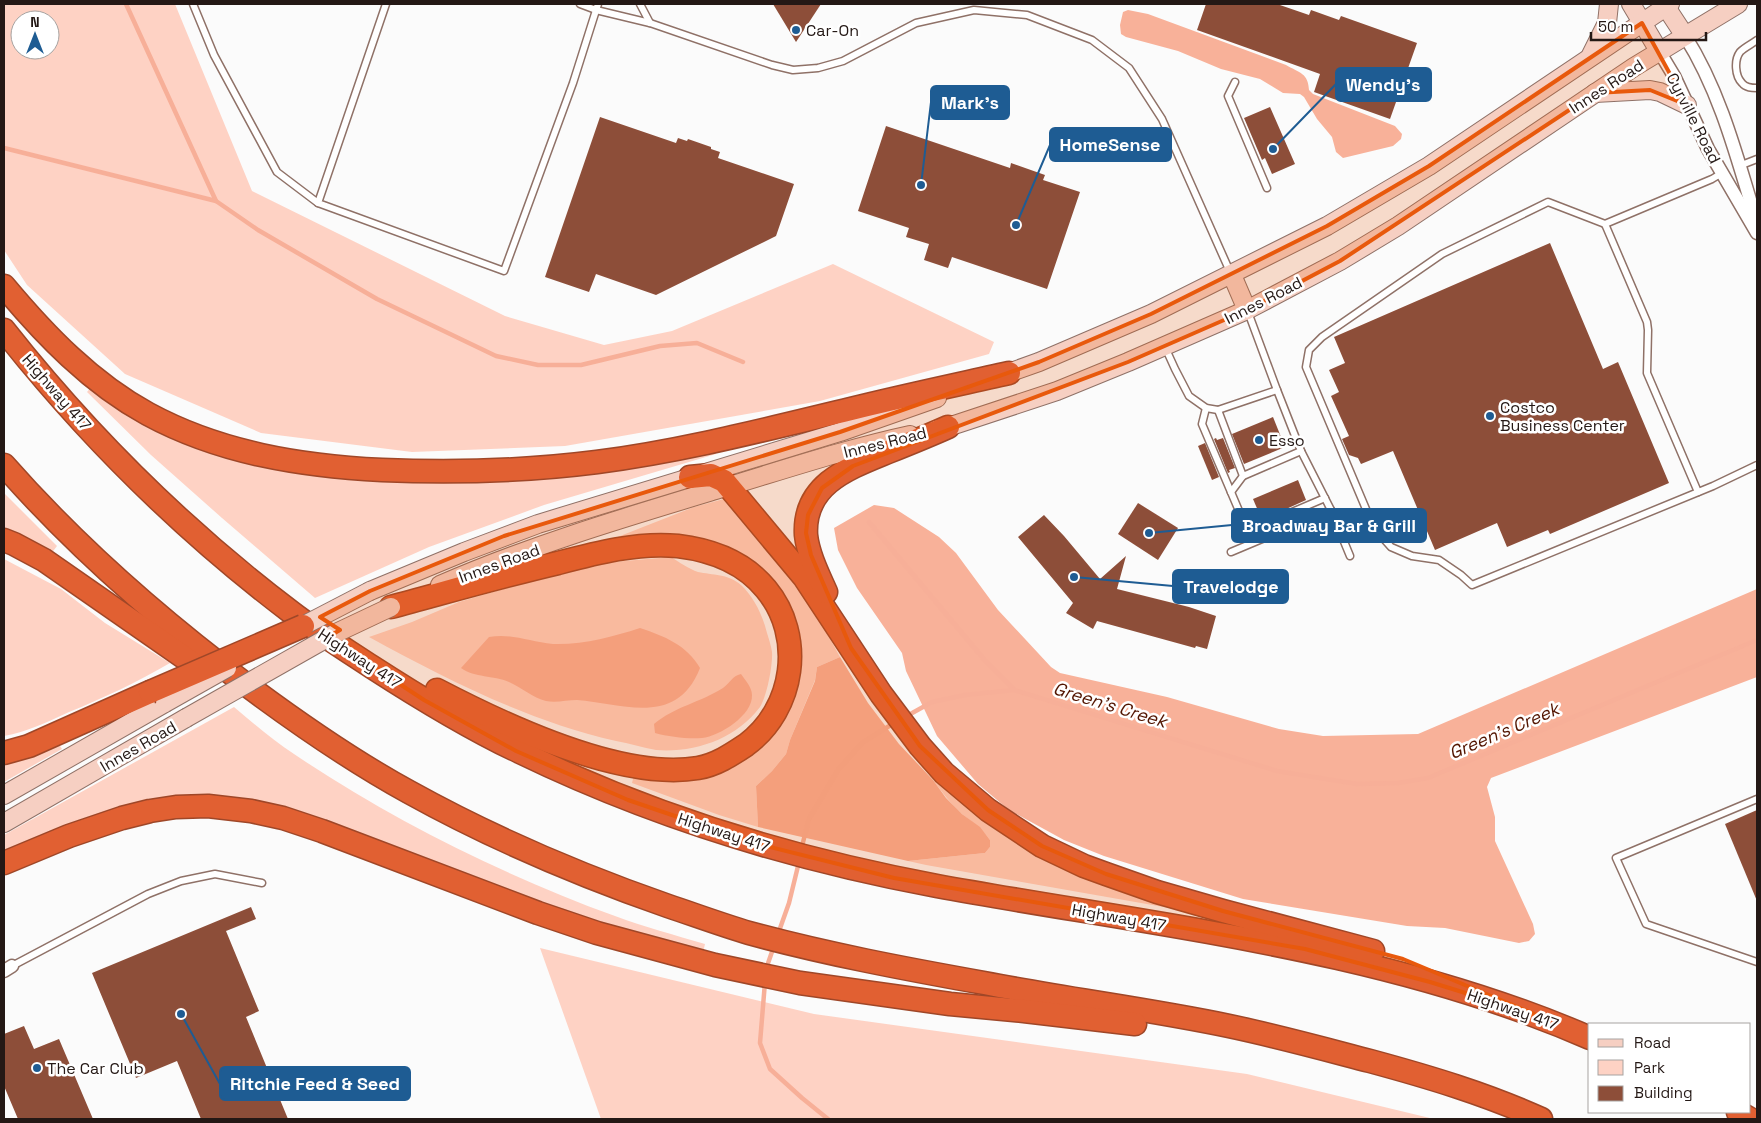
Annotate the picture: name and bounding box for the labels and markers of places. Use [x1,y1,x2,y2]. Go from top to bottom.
place label: Car-On [806,20,859,41]
marker: Car-On [790,24,802,36]
callout: Wendy's [1336,68,1431,101]
callout: Mark's [931,86,1009,119]
callout: HomeSense [1050,128,1171,161]
place label: Costco Business Center [1500,397,1625,436]
marker: Costco Business Center [1484,410,1496,422]
place label: Esso [1269,430,1305,451]
marker: Esso [1253,434,1265,446]
callout: Broadway Bar & Grill [1232,509,1426,542]
callout: Travelodge [1173,570,1288,603]
place label: The Car Club [47,1058,144,1079]
marker: The Car Club [31,1062,43,1074]
callout: Ritchie Feed & Seed [220,1067,410,1100]

